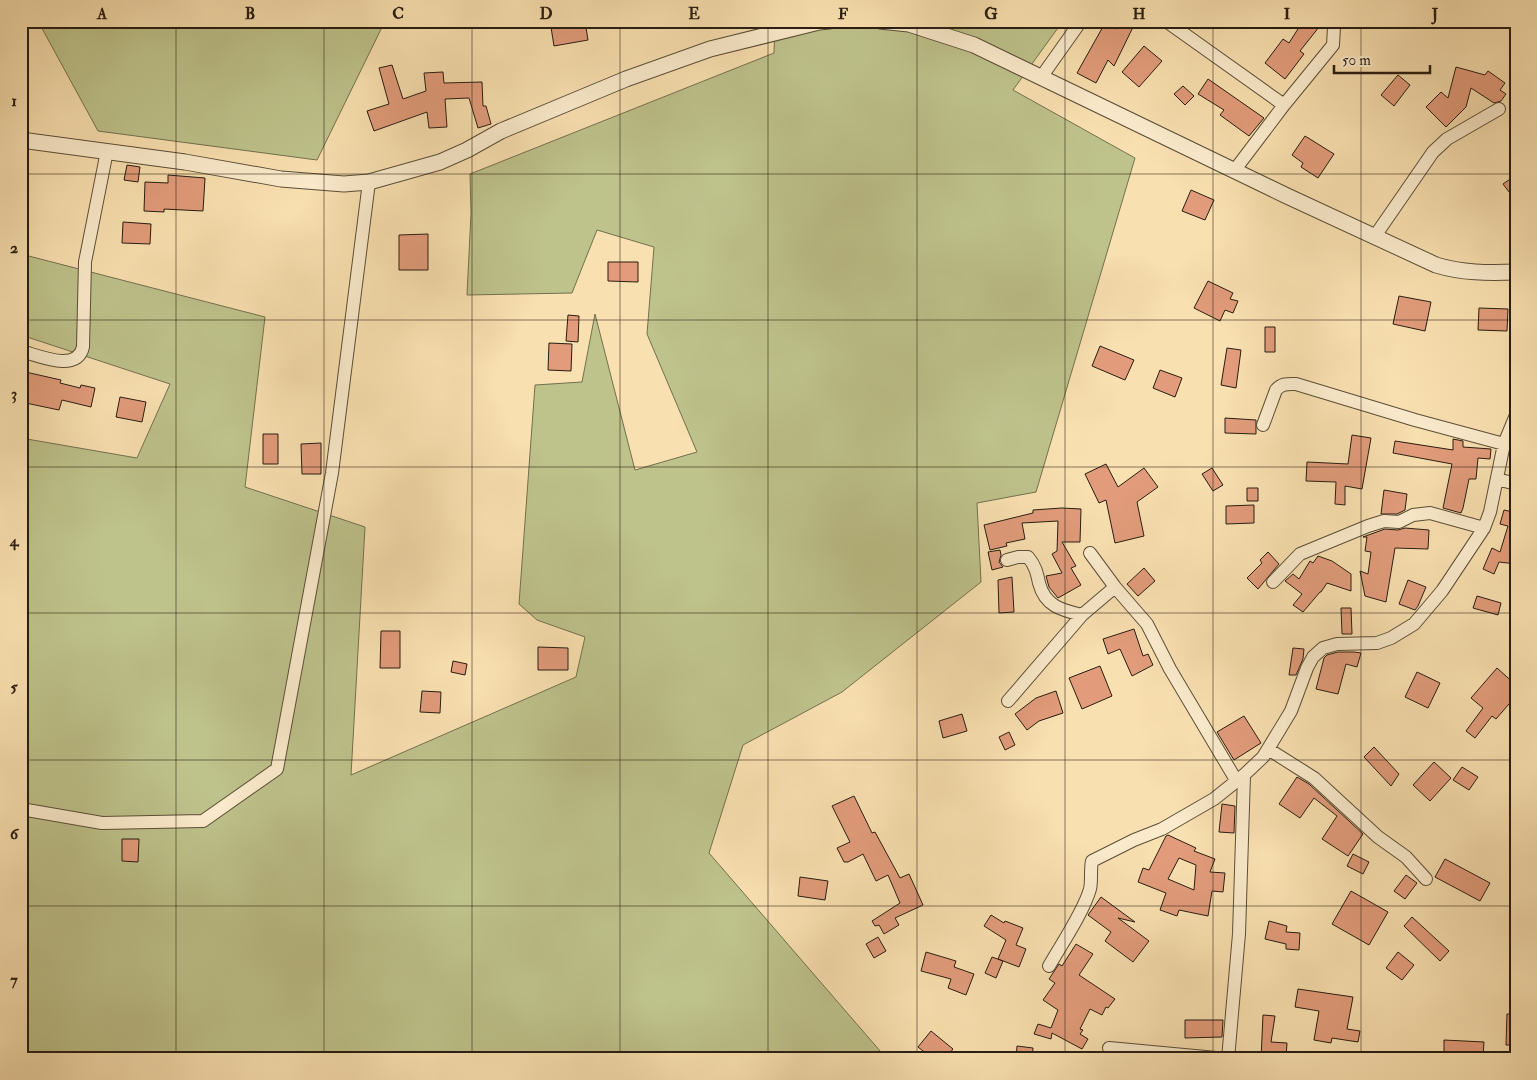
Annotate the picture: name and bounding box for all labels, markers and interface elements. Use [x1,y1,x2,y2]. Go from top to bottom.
text: A [96,4,108,24]
text: B [245,4,255,24]
text: C [392,4,404,24]
text: D [539,4,553,24]
text: E [688,4,700,24]
text: F [838,4,848,24]
text: G [984,4,998,24]
text: H [1132,4,1146,24]
text: I [1284,4,1291,24]
text: J [1431,4,1439,25]
scale bar [1334,42,1431,74]
text: 50 m [1342,51,1371,70]
text: 1 [11,91,17,111]
text: 2 [10,238,18,258]
text: 3 [11,384,17,404]
text: 4 [9,531,20,551]
text: 5 [10,677,18,697]
text: 6 [10,824,20,844]
text: 7 [10,970,18,990]

